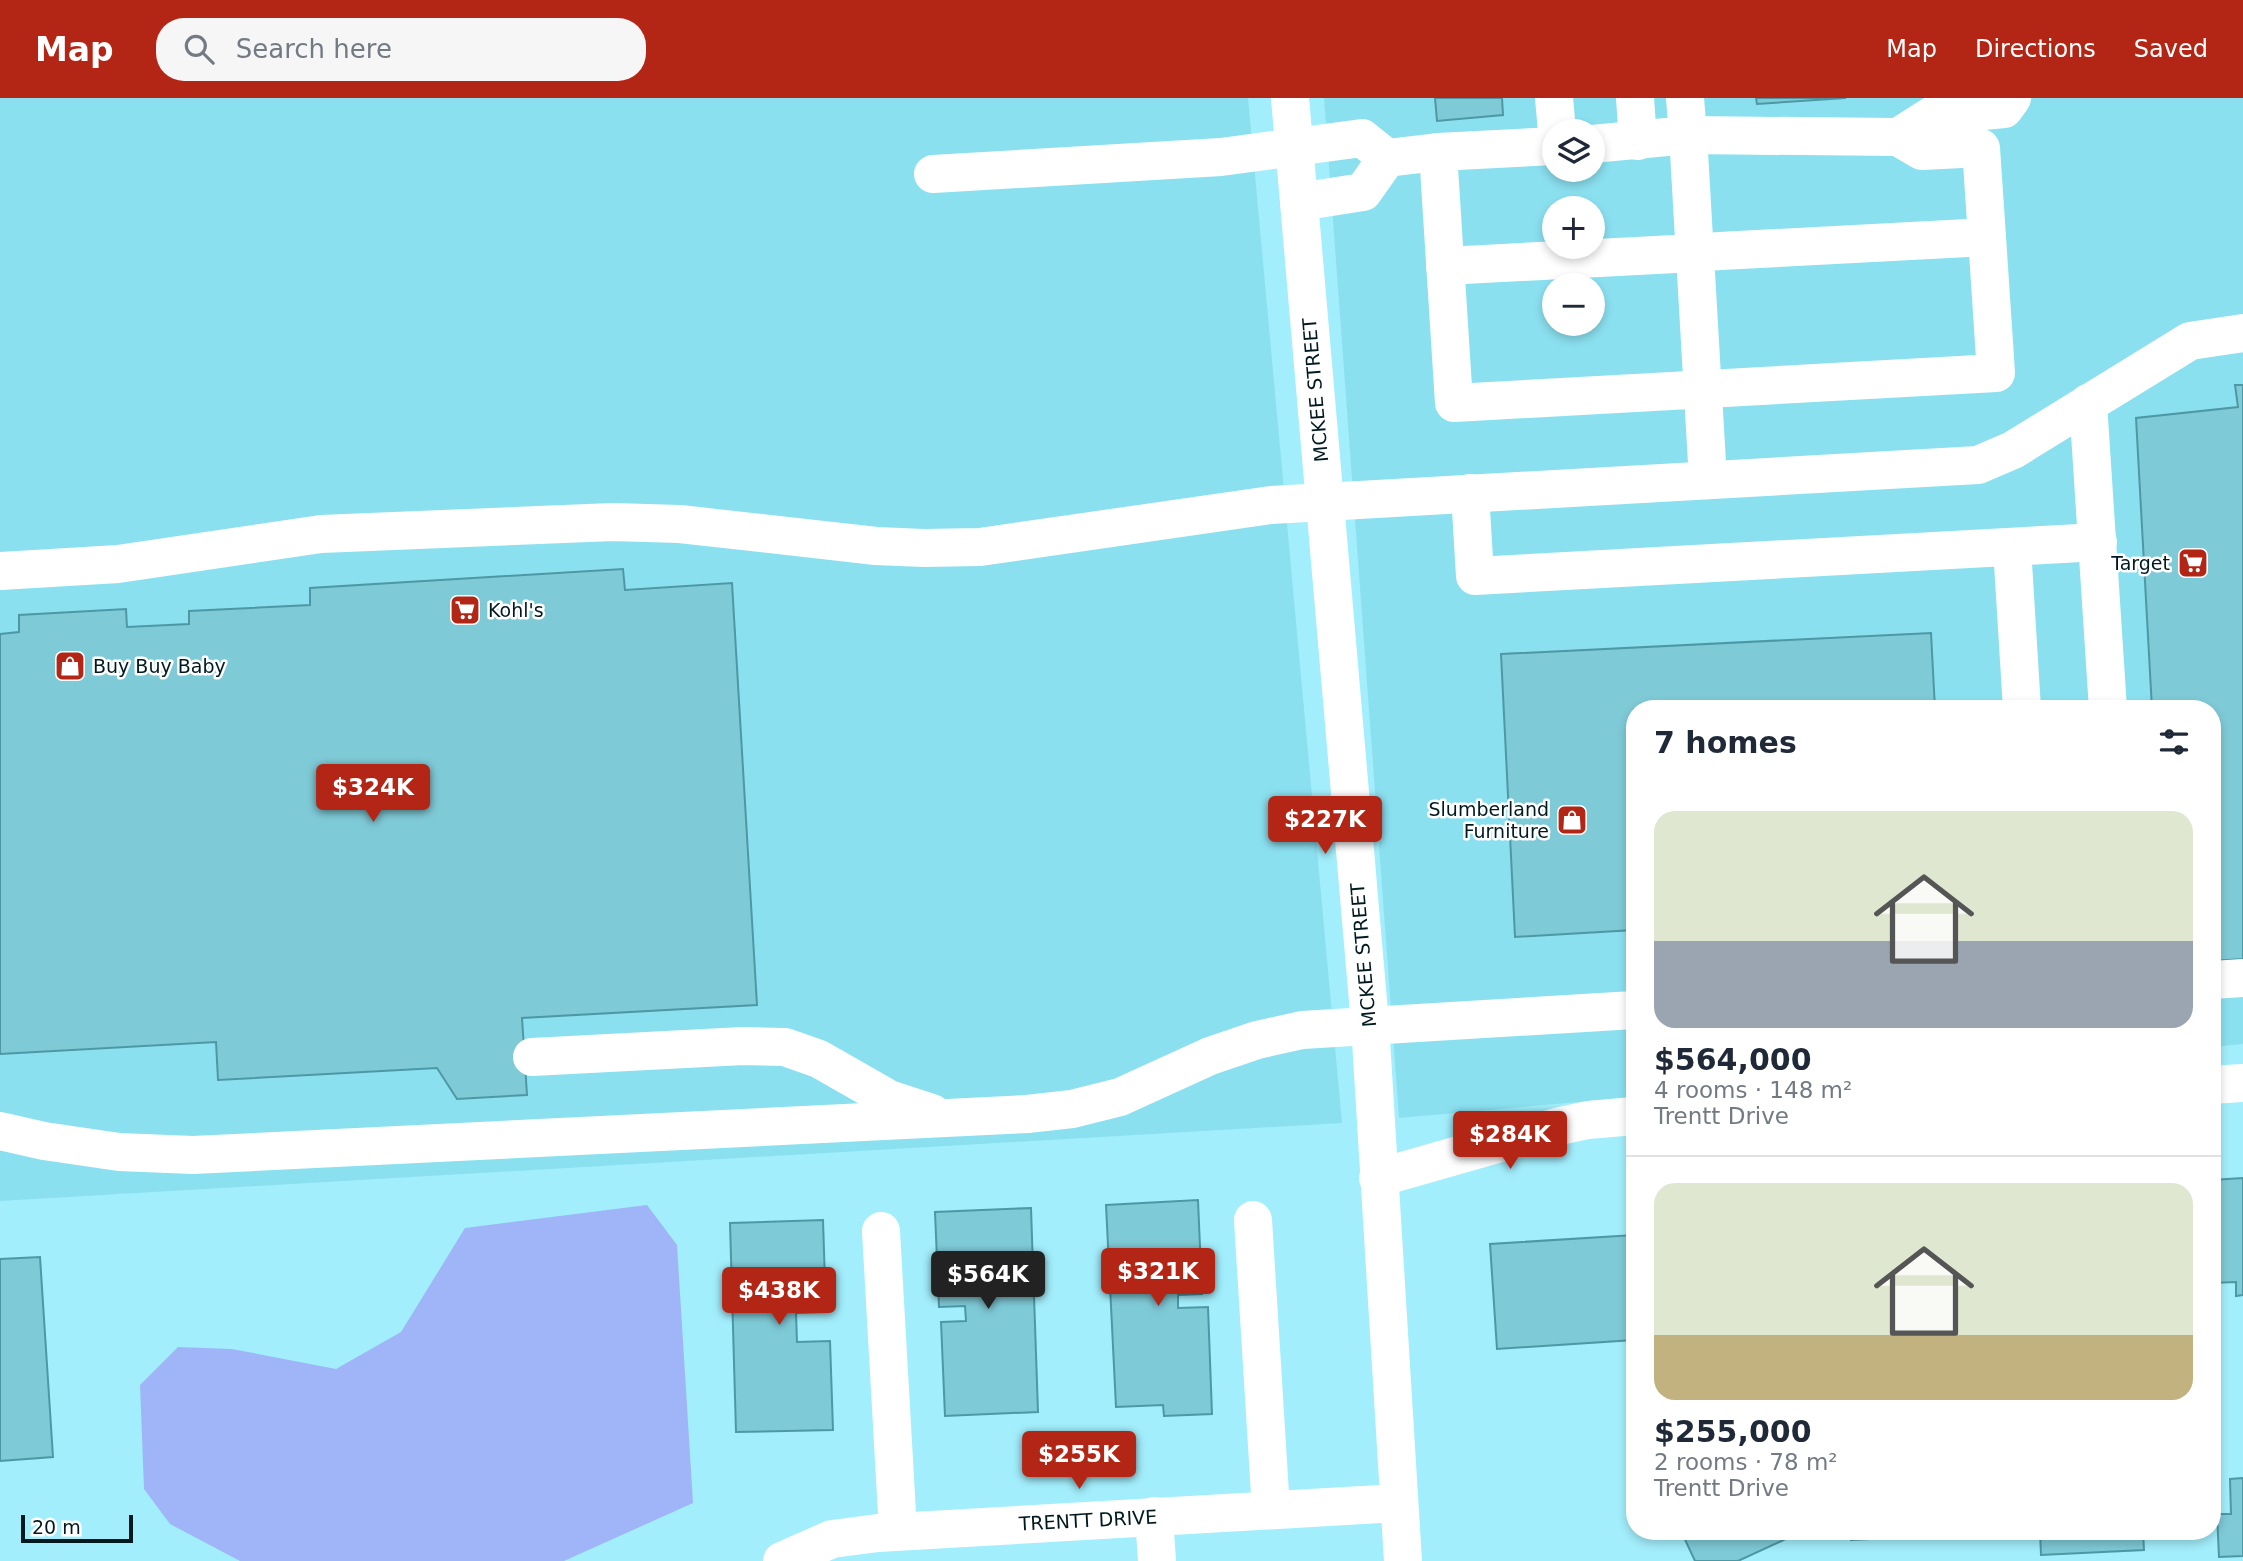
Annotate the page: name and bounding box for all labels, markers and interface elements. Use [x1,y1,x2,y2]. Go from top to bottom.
search box [156,18,646,81]
text: Map [35,30,114,69]
icon: search [180,30,218,68]
text: Search here [236,34,392,64]
text: Map [1886,35,1937,63]
text: Directions [1975,35,2096,63]
text: Saved [2134,35,2208,63]
map controls [1542,119,1605,336]
button: layers [1542,119,1605,182]
button: + [1542,196,1605,259]
button: − [1542,273,1605,336]
street label: MCKEE STREET [1298,317,1332,463]
supermarket icon: Target [2176,546,2210,580]
place label: Target [2110,552,2170,574]
supermarket icon: Kohl's [448,593,482,627]
place label: Kohl's [488,599,544,621]
shop icon: Buy Buy Baby [53,649,87,683]
place label: Buy Buy Baby [93,655,226,677]
icon: filters [2155,723,2193,761]
text: 7 homes [1654,725,1797,760]
pin: $324K [324,764,422,824]
text: $324K [332,774,414,800]
pin: $227K [1276,796,1374,856]
place label: Slumberland Furniture [1429,798,1549,842]
shop icon: Slumberland Furniture [1555,803,1589,837]
text: $227K [1284,806,1366,832]
icon: home [1861,856,1987,982]
street label: MCKEE STREET [1346,882,1380,1028]
text: $564,000 [1654,1042,1812,1077]
text: 4 rooms · 148 m² [1654,1077,1852,1103]
text: Trentt Drive [1654,1103,1789,1129]
pin: $284K [1461,1112,1559,1171]
text: $284K [1469,1121,1551,1147]
icon: home [1861,1228,1987,1354]
pin: $321K [1109,1248,1207,1308]
pin: $564K [939,1252,1037,1311]
text: $321K [1117,1258,1199,1284]
text: $564K [947,1261,1029,1287]
pin: $438K [730,1268,828,1327]
text: $438K [738,1277,820,1303]
text: $255,000 [1654,1414,1812,1449]
pin: $255K [1030,1432,1128,1491]
text: $255K [1038,1441,1120,1467]
text: 2 rooms · 78 m² [1654,1449,1838,1475]
text: Trentt Drive [1654,1475,1789,1501]
street label: TRENTT DRIVE [1017,1505,1158,1535]
scale bar [21,1512,133,1544]
text: 20 m [32,1516,81,1538]

